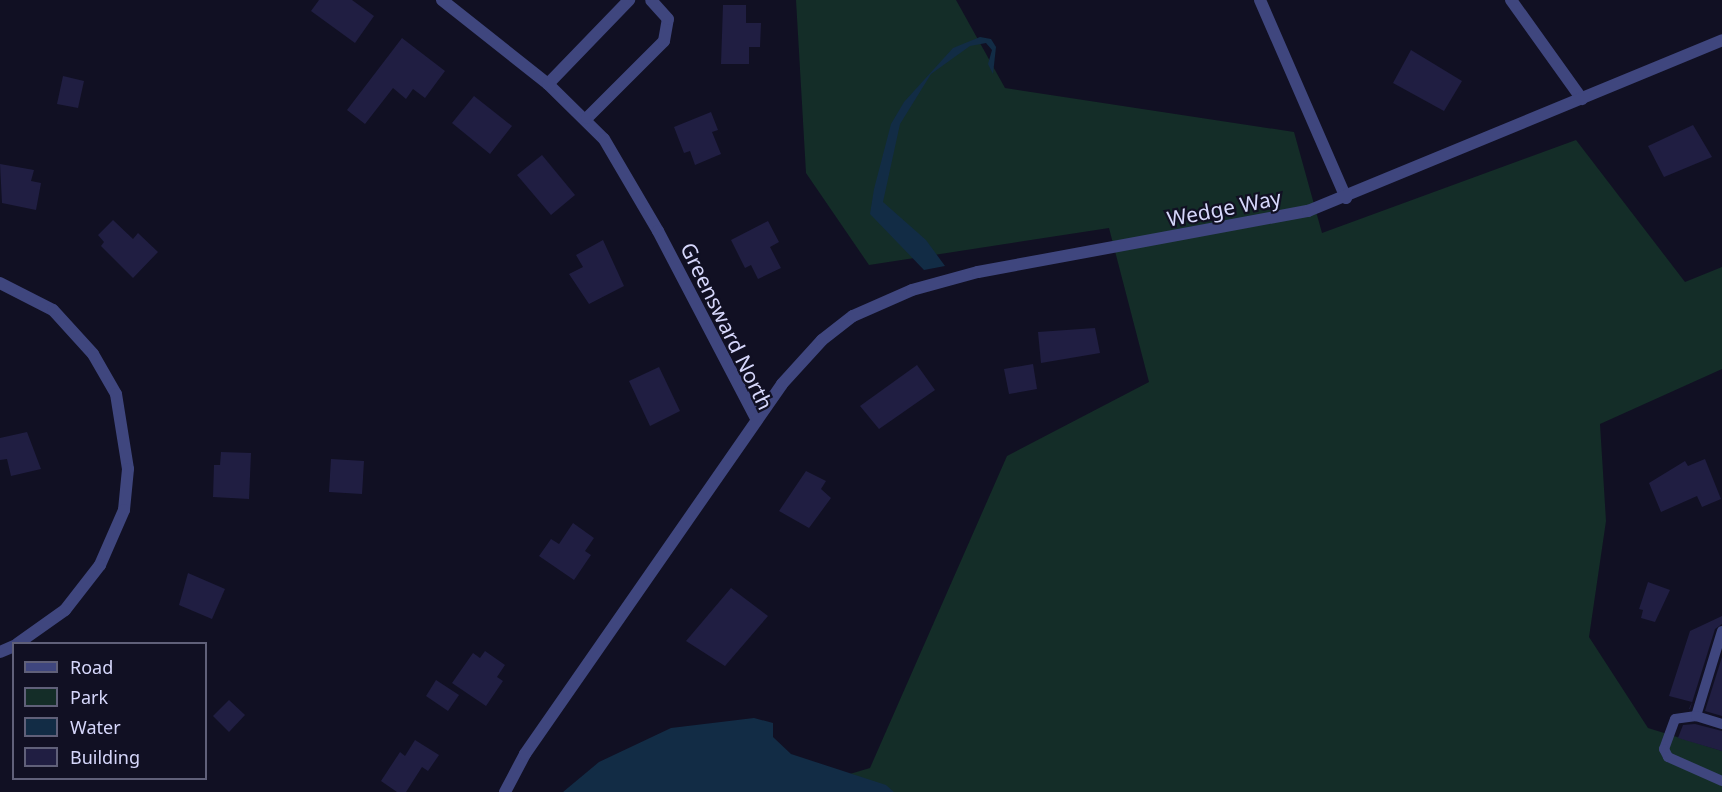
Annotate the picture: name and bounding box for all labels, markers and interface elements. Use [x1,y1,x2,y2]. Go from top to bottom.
street label: Wedge Way [1165,185,1283,231]
street label: Greensward North [676,238,778,414]
legend [12,642,207,780]
text: Road [70,655,113,679]
text: Park [70,685,108,709]
text: Water [70,715,121,739]
text: Building [70,745,140,769]

